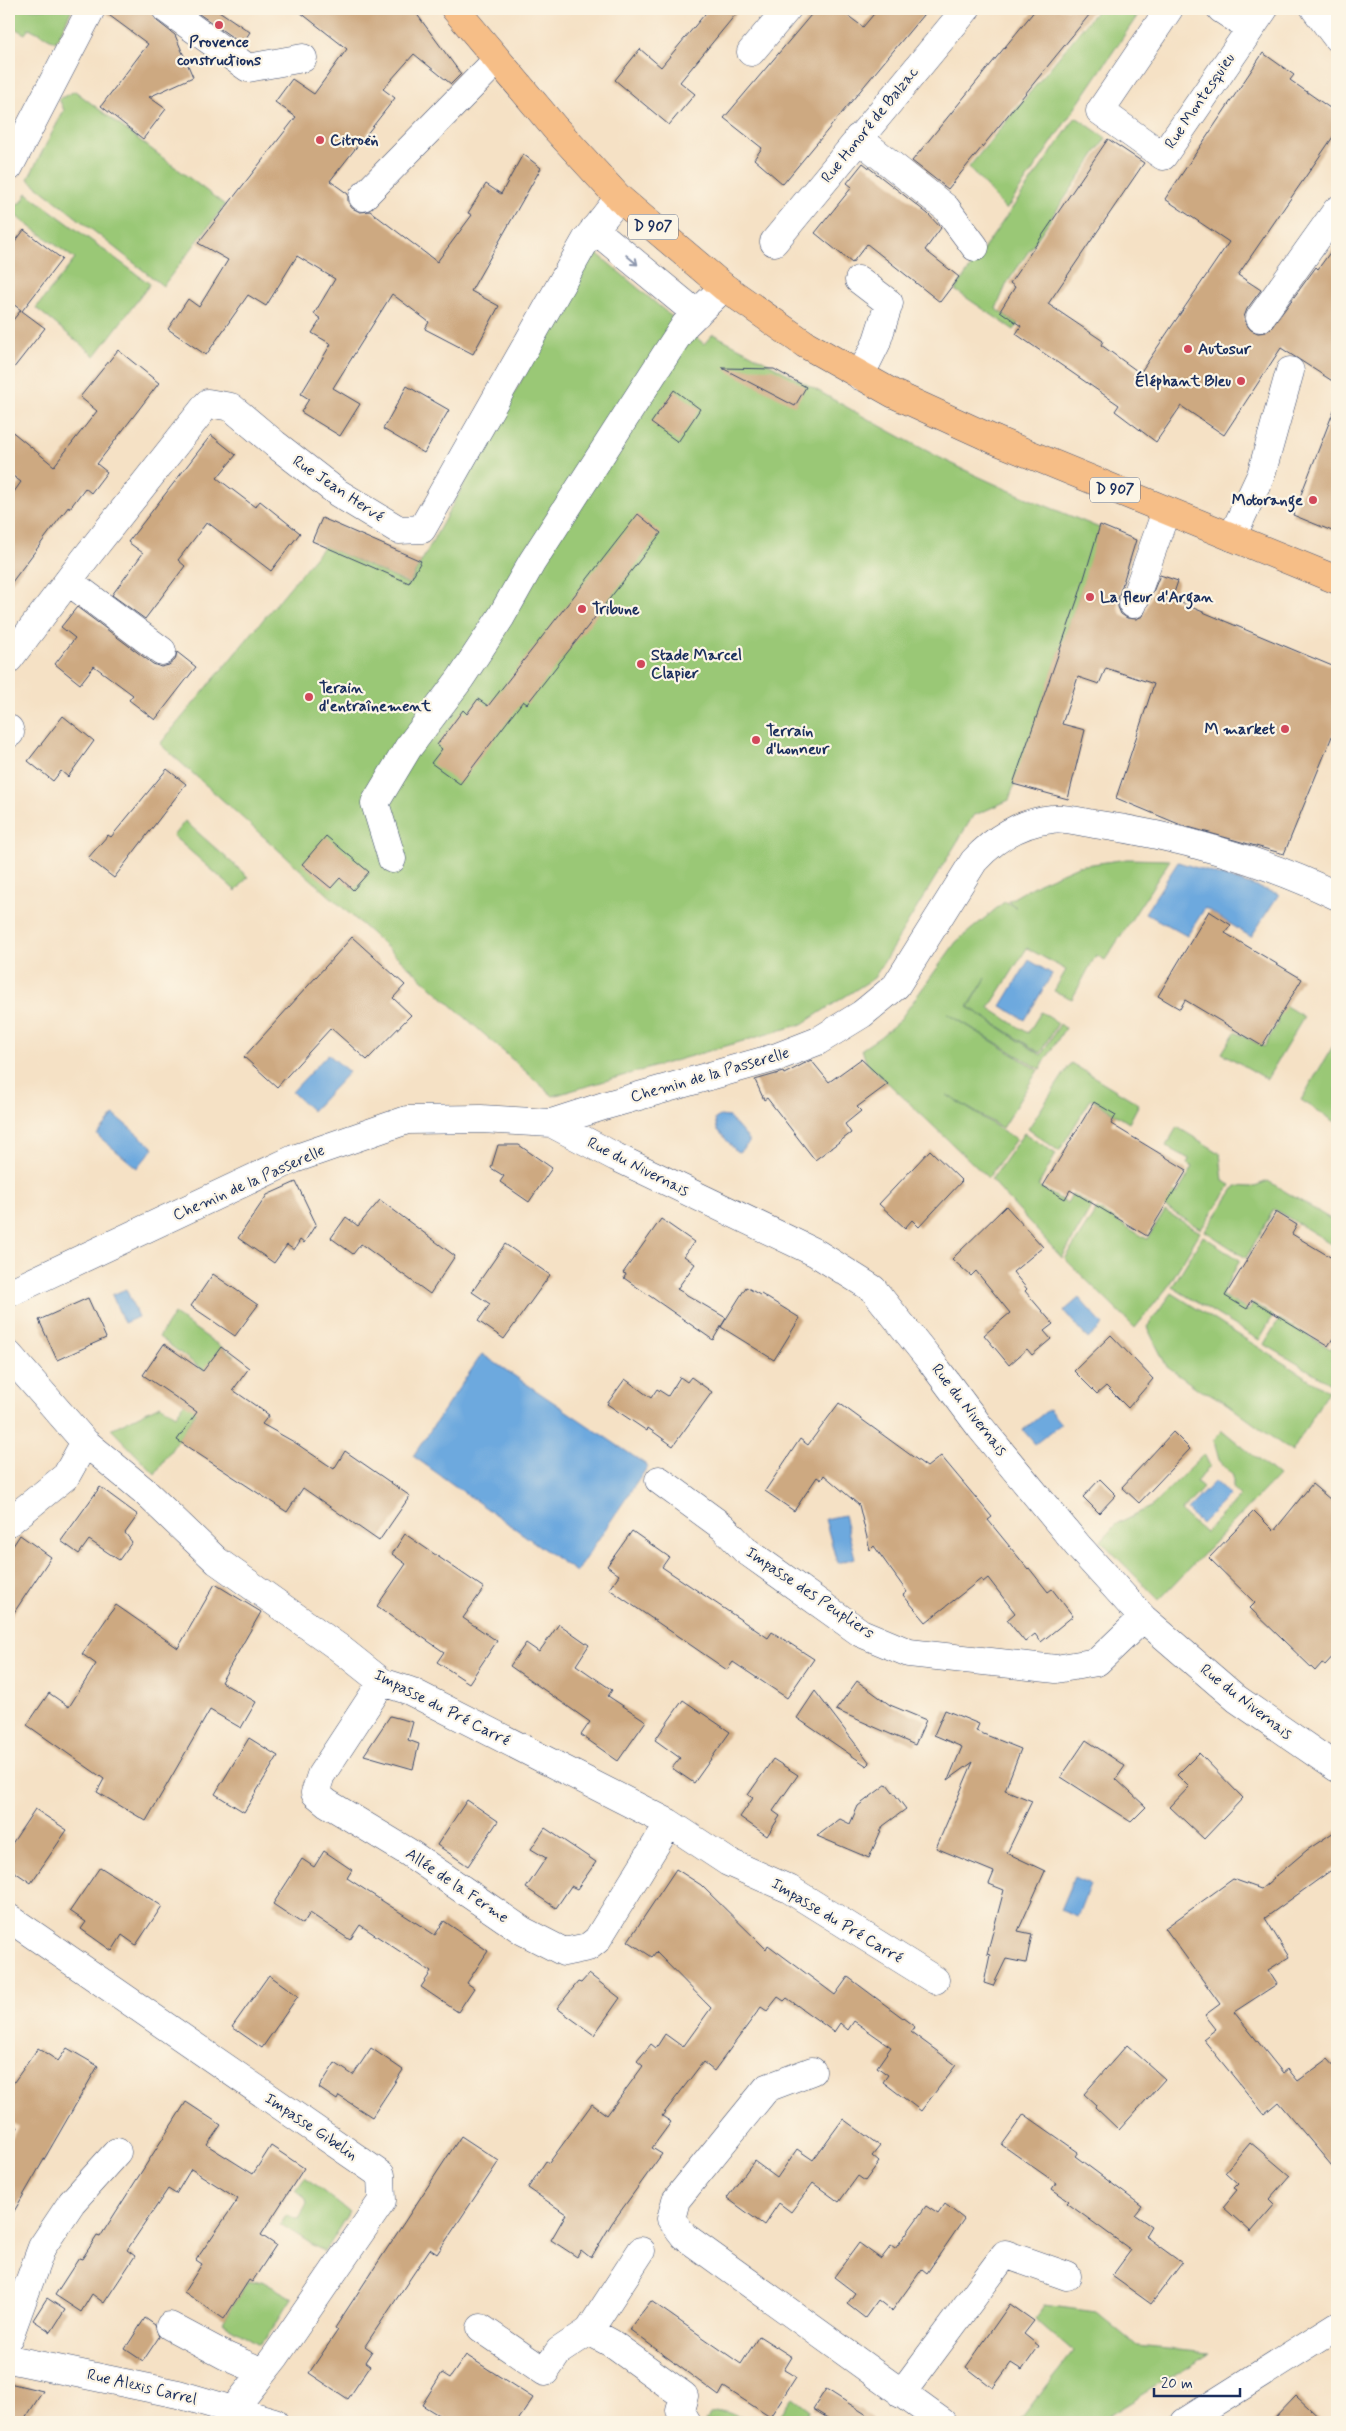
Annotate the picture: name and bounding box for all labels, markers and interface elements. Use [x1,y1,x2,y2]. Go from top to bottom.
marker: Provence constructions [213,19,225,31]
place label: Provence constructions [177,32,261,71]
street label: Rue Montesquieu [1160,49,1240,153]
street label: Rue Honoré de Balzac [816,62,924,188]
place label: Citroën [330,130,379,151]
marker: Citroën [314,134,326,146]
road number: D 907 [628,214,678,240]
one-way arrow [625,255,638,266]
place label: Autosur [1198,339,1252,360]
marker: Autosur [1182,343,1194,355]
place label: Éléphant Bleu [1135,370,1231,392]
marker: Éléphant Bleu [1235,375,1247,387]
street label: Rue Jean Hervé [288,451,388,527]
road number: D 907 [1090,478,1140,502]
place label: Motorange [1232,490,1303,513]
marker: Motorange [1307,494,1319,506]
place label: La fleur d'Argan [1100,587,1214,610]
marker: La fleur d'Argan [1084,591,1096,603]
place label: Tribune [592,599,640,620]
marker: Tribune [576,603,588,615]
place label: Stade Marcel Clapier [651,645,742,684]
marker: Stade Marcel Clapier [635,658,647,670]
place label: Terain d'entraînement [319,678,431,717]
marker: Terain d'entraînement [303,691,315,703]
place label: M market [1204,719,1275,740]
place label: Terrain d'honneur [766,721,830,760]
marker: M market [1279,723,1291,735]
marker: Terrain d'honneur [750,734,762,746]
street label: Chemin de la Passerelle [628,1042,792,1108]
street label: Rue du Nivernais [584,1132,692,1202]
street label: Chemin de la Passerelle [170,1140,328,1226]
street label: Rue du Nivernais [926,1360,1012,1460]
street label: Impasse des Peupliers [742,1542,878,1644]
street label: Rue du Nivernais [1196,1659,1296,1745]
street label: Impasse du Pré Carré [371,1665,513,1751]
street label: Allée de la Ferme [401,1844,513,1928]
street label: Impasse du Pré Carré [767,1873,907,1969]
street label: Impasse Gibelin [260,2088,362,2166]
street label: Rue Alexis Carrel [85,2364,199,2410]
scale bar [1154,2366,1240,2398]
text: 20 m [1161,2374,1193,2394]

